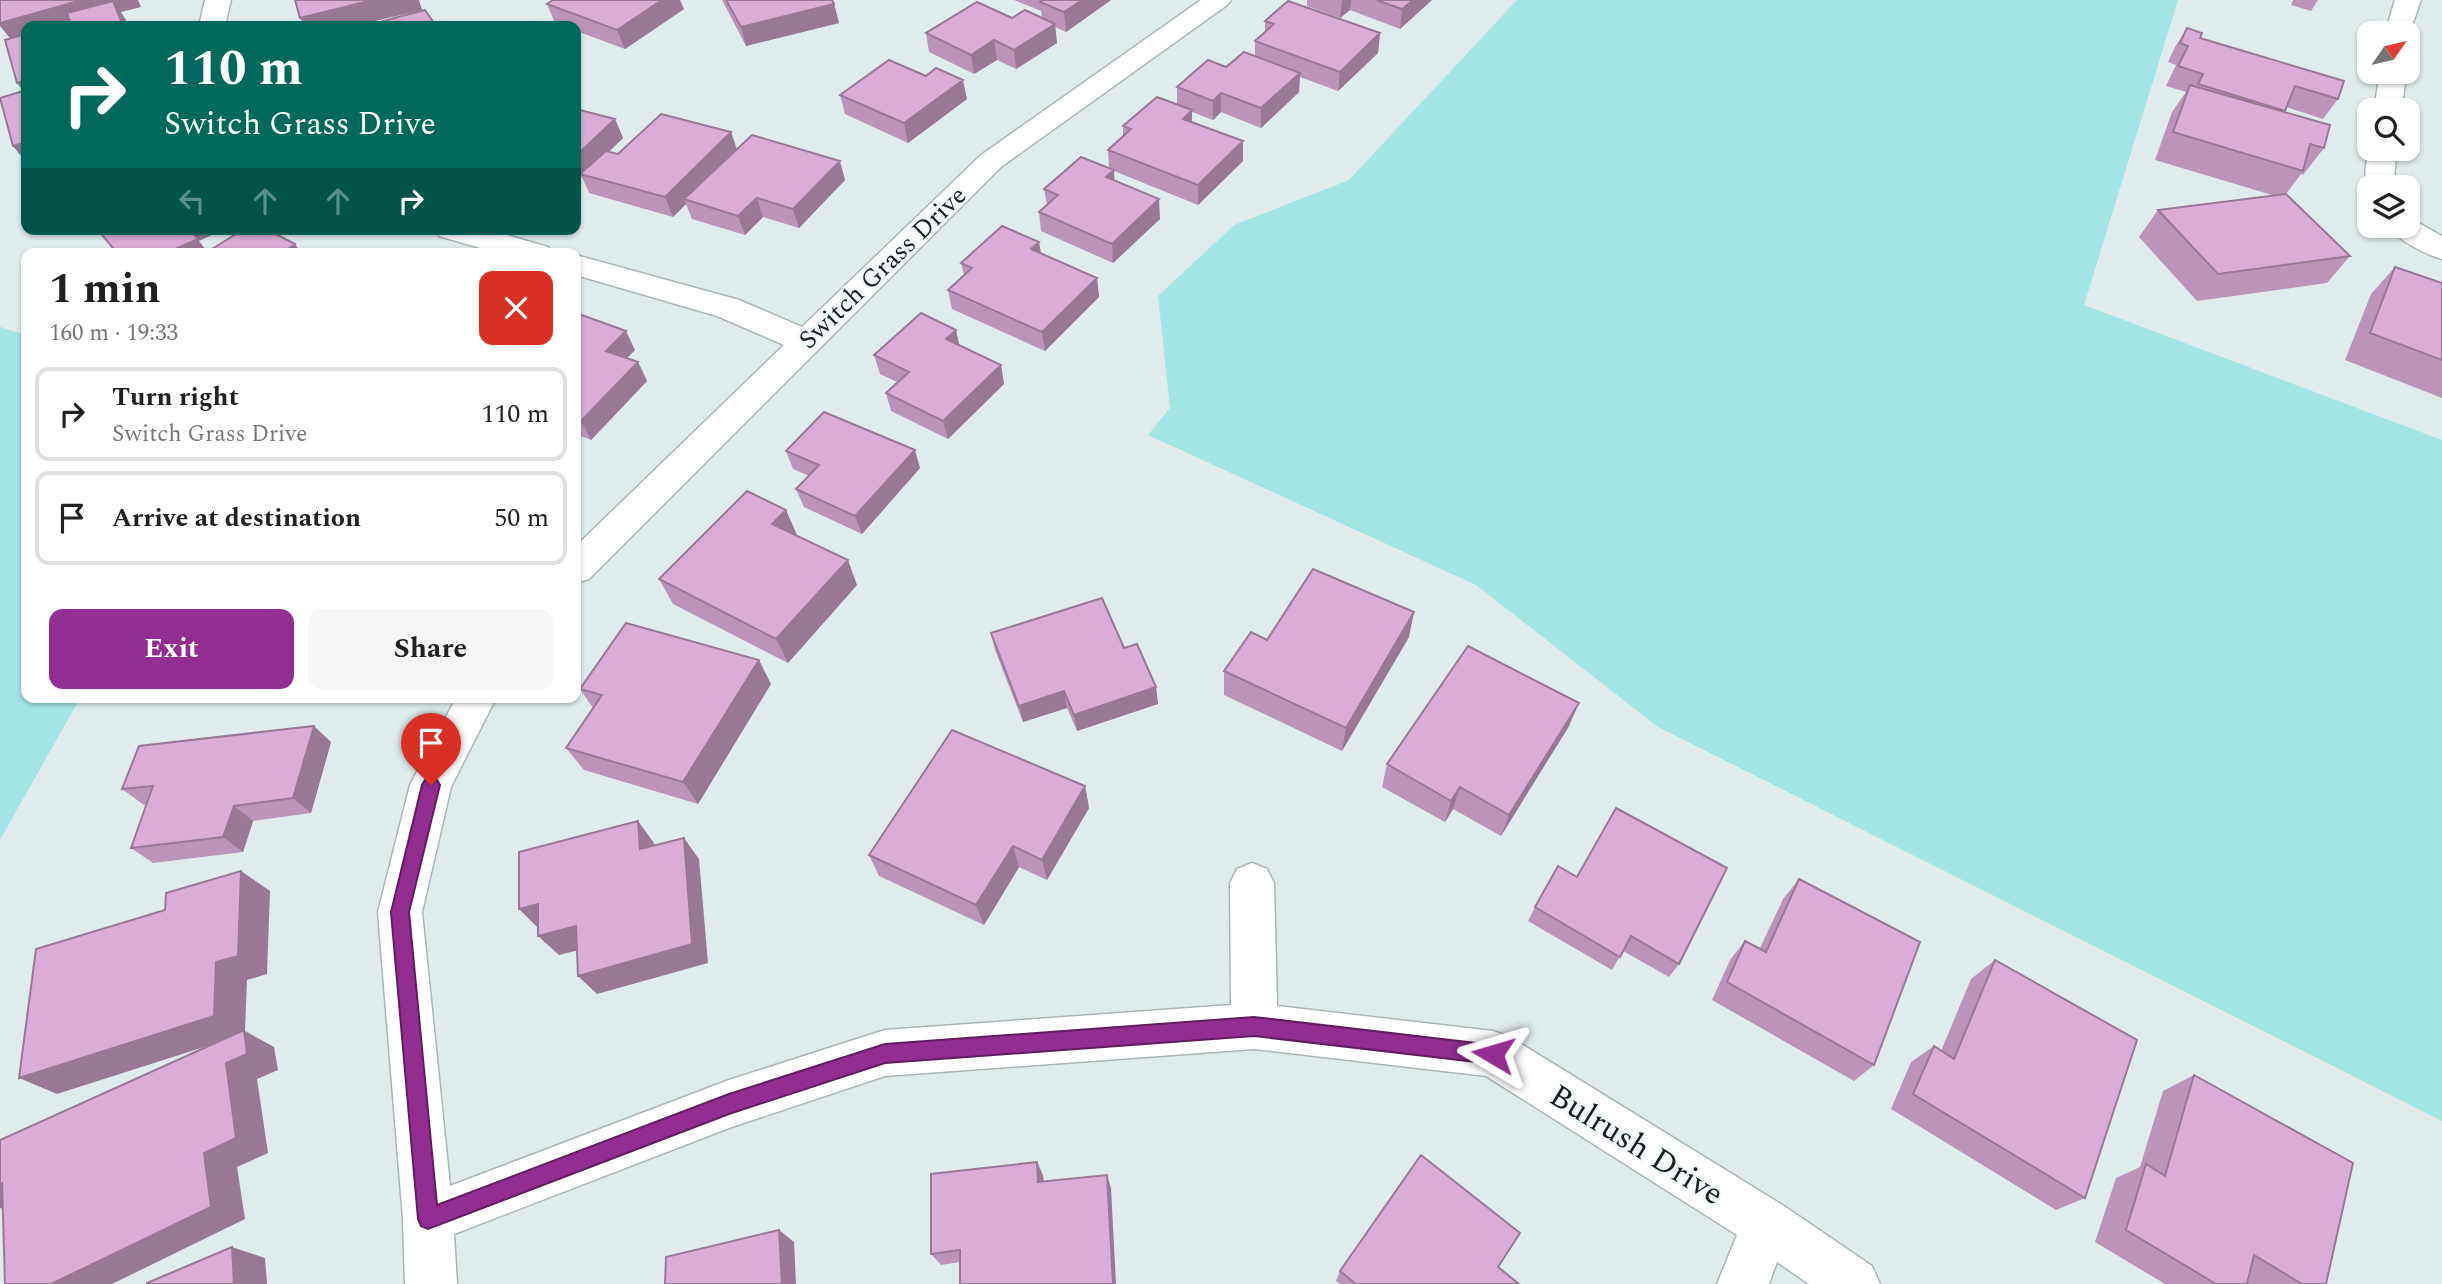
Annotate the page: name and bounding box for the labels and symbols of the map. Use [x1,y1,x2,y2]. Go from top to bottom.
north arrow [2357,21,2420,84]
street label: Switch Grass Drive [789,177,976,359]
pin [401,713,461,785]
position arrow [1456,1017,1530,1091]
street label: Bulrush Drive [1539,1072,1733,1218]

